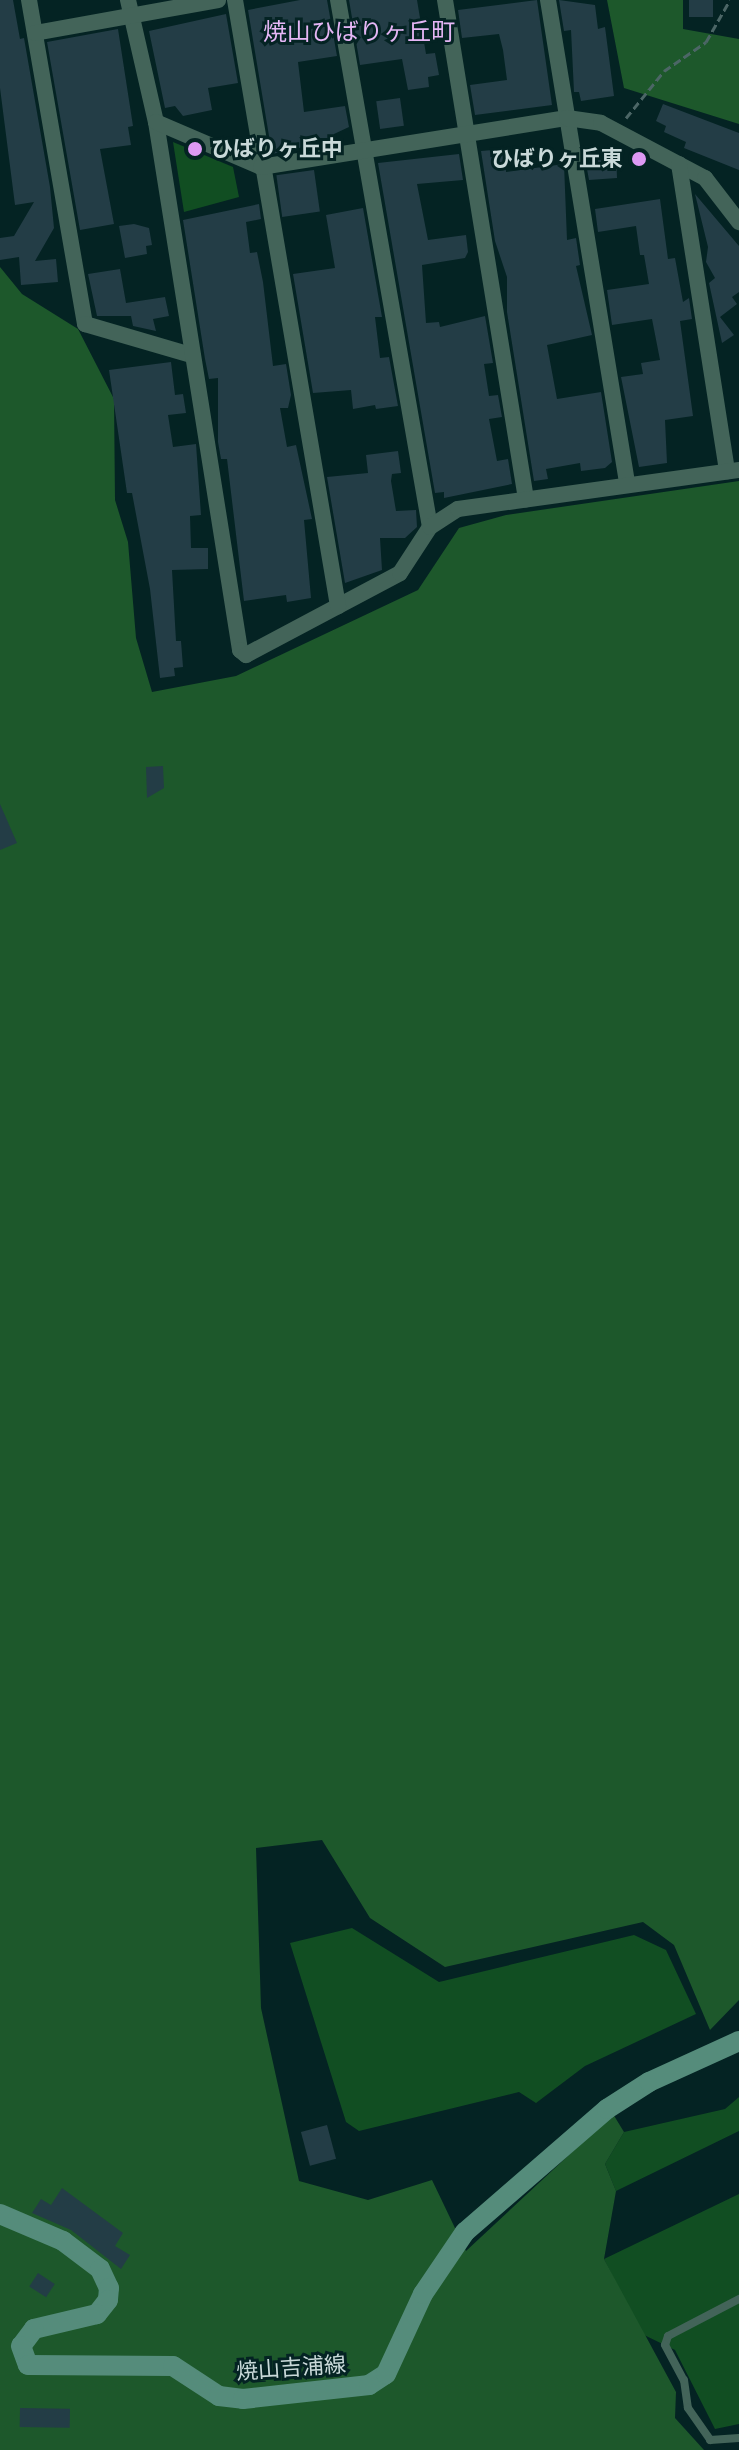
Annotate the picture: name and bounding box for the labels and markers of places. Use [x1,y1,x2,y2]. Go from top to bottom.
place label: ひばりヶ丘中 [211,136,343,162]
marker: ひばりヶ丘中 [186,140,204,158]
place label: ひばりヶ丘東 [491,146,623,172]
marker: ひばりヶ丘東 [630,150,648,168]

